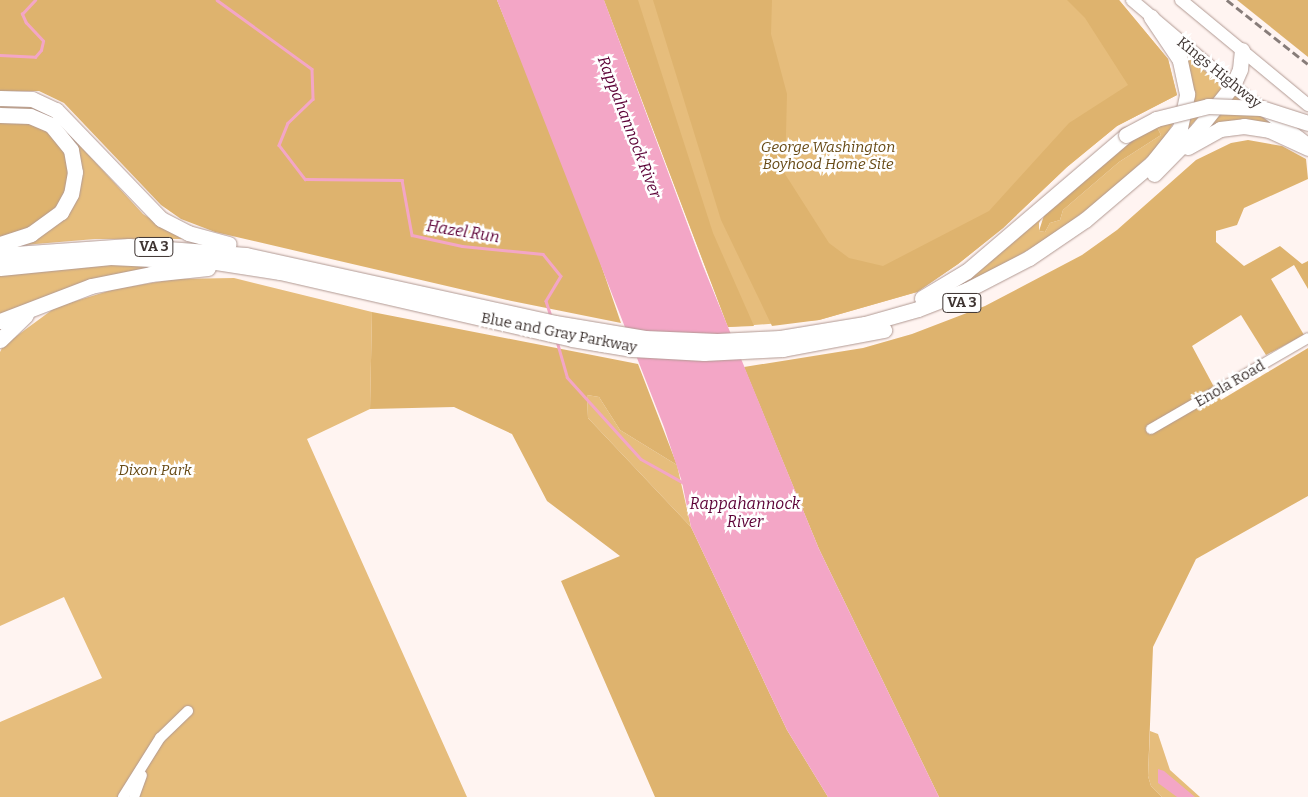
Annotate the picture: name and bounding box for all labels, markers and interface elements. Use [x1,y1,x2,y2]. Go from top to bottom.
street label: Kings Highway [1173,33,1265,113]
water label: Rappahannock River [593,53,665,201]
park label: George Washington Boyhood Home Site [761,138,895,173]
water label: Hazel Run [425,217,501,247]
road number: VA 3 [134,236,174,258]
road number: VA 3 [942,292,982,314]
street label: Blue and Gray Parkway [479,309,639,357]
street label: Enola Road [1192,357,1268,411]
park label: Dixon Park [118,462,192,480]
water label: Rappahannock River [690,494,800,532]

